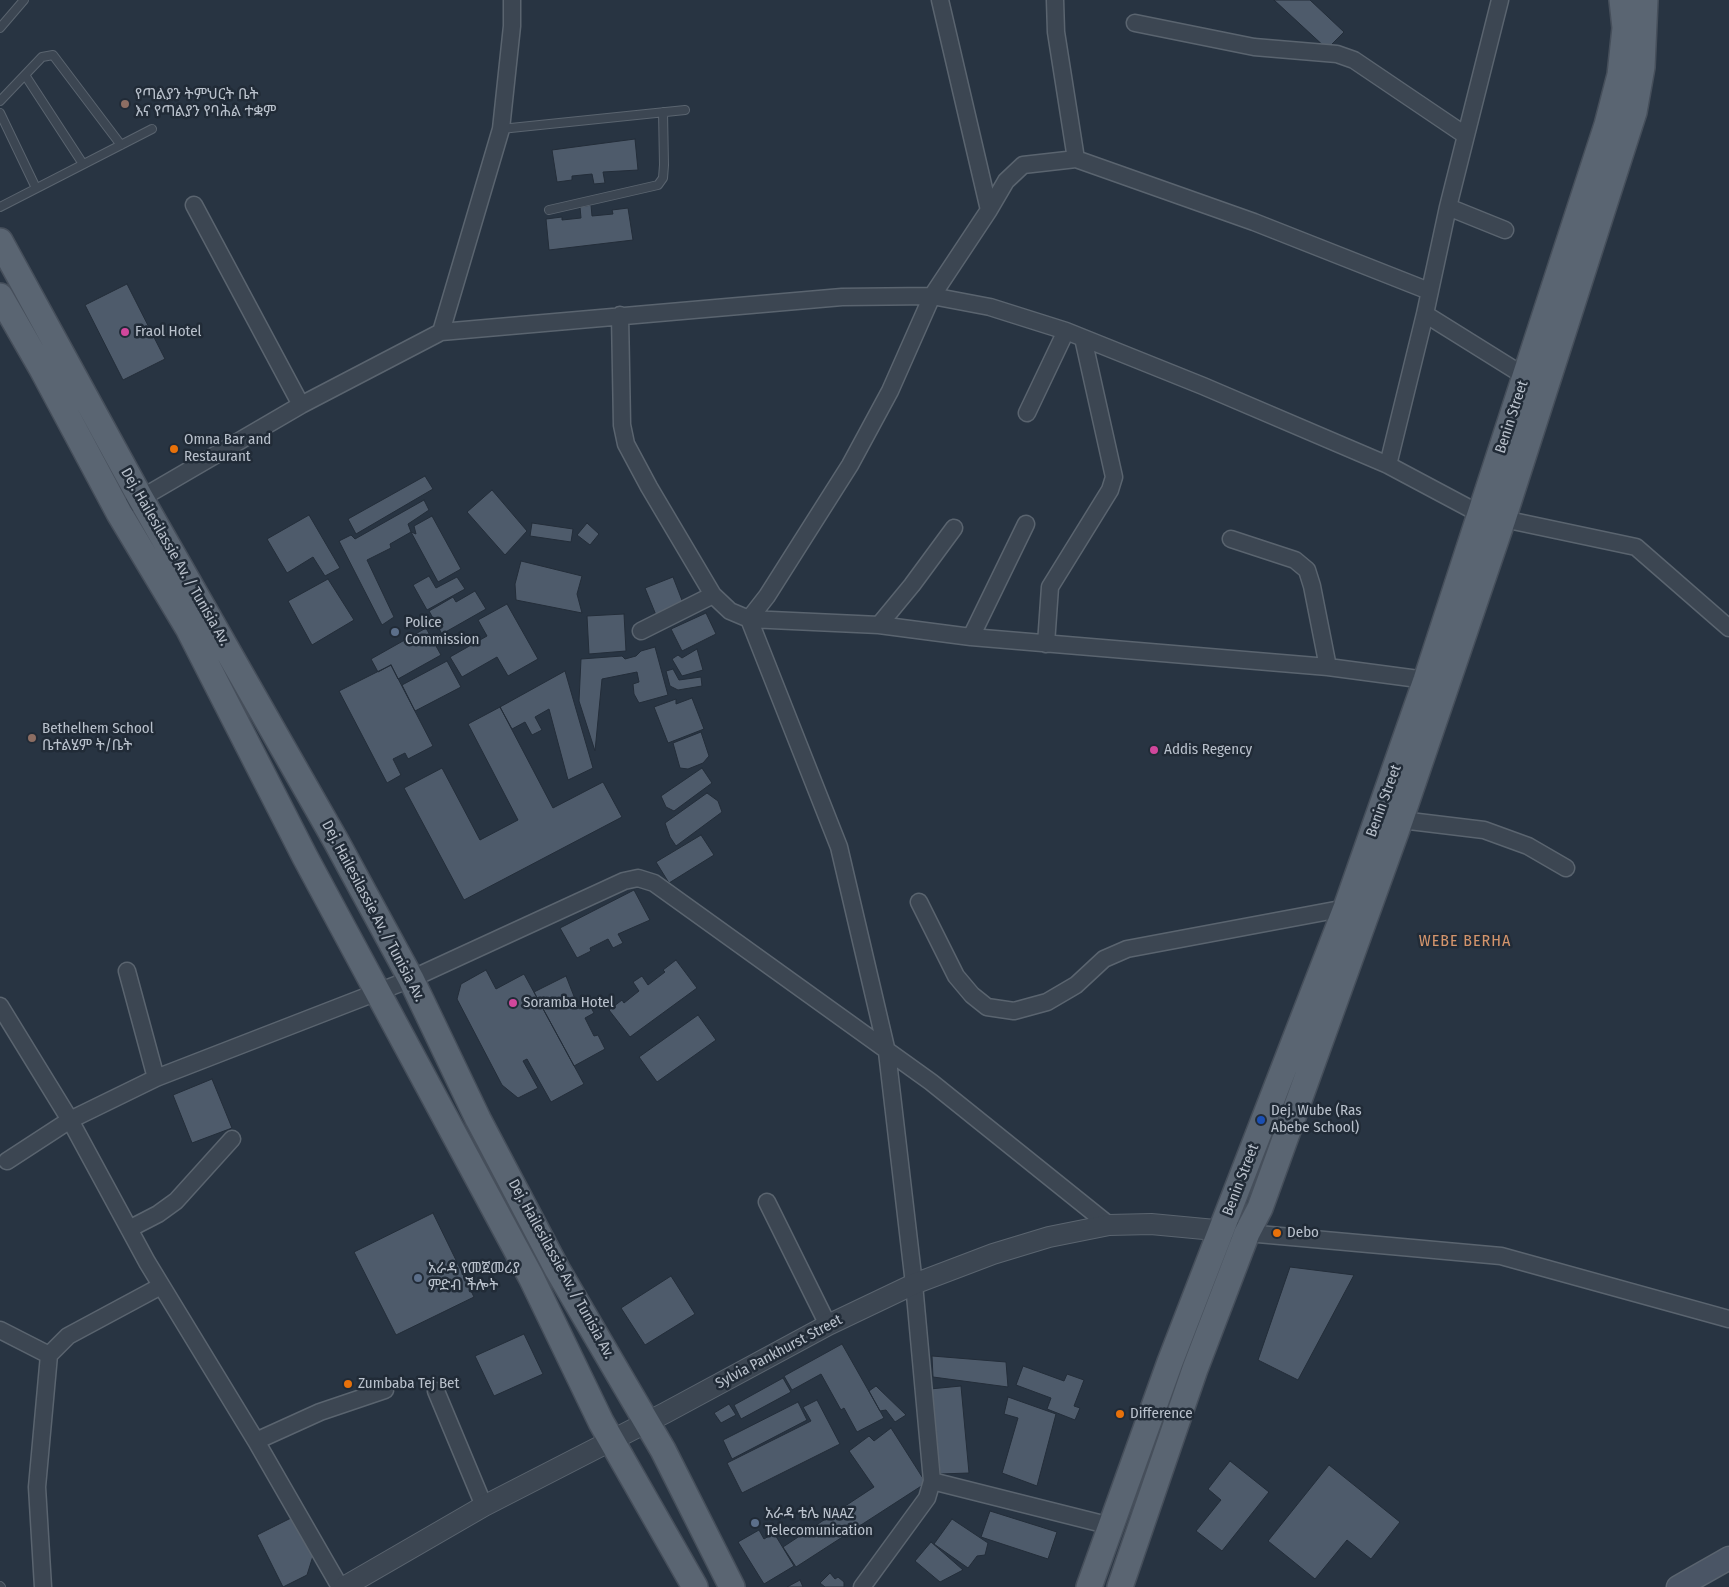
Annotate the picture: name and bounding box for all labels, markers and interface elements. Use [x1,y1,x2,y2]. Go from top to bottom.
place label: የጣልያን ትምህርት ቤት እና የጣልያን የባሕል ተቋም [135,86,276,121]
marker: የጣልያን ትምህርት ቤት እና የጣልያን የባሕል ተቋም [119,98,131,110]
place label: Fraol Hotel [135,323,202,341]
marker: Fraol Hotel [119,326,131,338]
street label: Benin Street [1492,378,1532,456]
place label: Omna Bar and Restaurant [184,431,271,466]
marker: Omna Bar and Restaurant [168,443,180,455]
street label: Dej. Hailesilassie Av. / Tunisia Av. [117,465,233,649]
place label: Police Commission [405,614,479,649]
marker: Police Commission [389,626,401,638]
place label: Bethelhem School ቤተልሄም ት/ቤት [42,720,154,755]
marker: Bethelhem School ቤተልሄም ት/ቤት [26,732,38,744]
place label: Addis Regency [1164,741,1252,759]
marker: Addis Regency [1148,744,1160,756]
street label: Benin Street [1363,762,1405,840]
street label: Dej. Hailesilassie Av. / Tunisia Av. [318,818,428,1004]
district label: WEBE BERHA [1417,932,1513,952]
place label: Soramba Hotel [523,994,614,1012]
marker: Soramba Hotel [507,997,519,1009]
place label: Dej. Wube (Ras Abebe School) [1271,1102,1362,1137]
marker: Dej. Wube (Ras Abebe School) [1255,1114,1267,1126]
street label: Benin Street [1219,1141,1263,1219]
street label: Dej. Hailesilassie Av. / Tunisia Av. [504,1176,618,1362]
place label: Debo [1287,1224,1319,1242]
marker: Debo [1271,1227,1283,1239]
place label: አራዳ የመጀመሪያ ምድብ ችሎት [428,1260,520,1295]
marker: አራዳ የመጀመሪያ ምድብ ችሎት [412,1272,424,1284]
street label: Sylvia Pankhurst Street [713,1311,845,1393]
place label: Zumbaba Tej Bet [358,1375,459,1393]
marker: Zumbaba Tej Bet [342,1378,354,1390]
place label: Difference [1130,1405,1193,1423]
marker: Difference [1114,1408,1126,1420]
place label: አራዳ ቴሌ NAAZ Telecomunication [765,1505,873,1540]
marker: አራዳ ቴሌ NAAZ Telecomunication [749,1517,761,1529]

